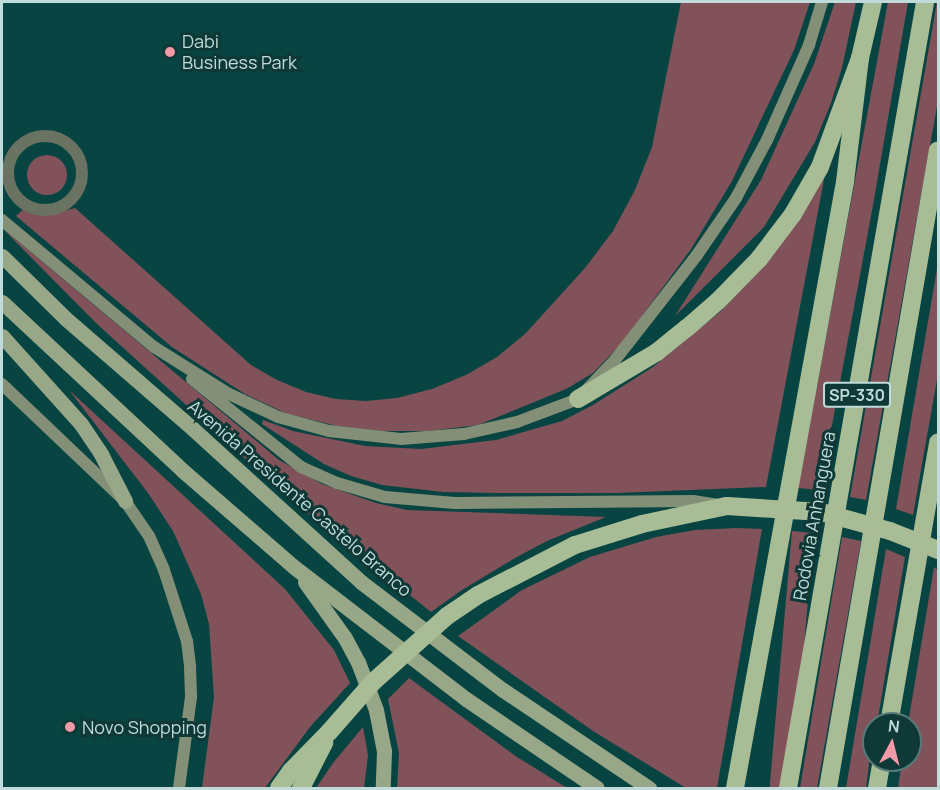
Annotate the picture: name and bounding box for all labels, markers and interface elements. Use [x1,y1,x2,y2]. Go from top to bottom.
place label: Dabi Business Park [182,31,297,74]
marker: Dabi Business Park [163,45,177,59]
road number: SP-330 [822,382,892,408]
street label: Avenida Presidente Castelo Branco [184,395,416,601]
street label: Rodovia Anhanguera [788,430,840,602]
north arrow [862,712,922,772]
text: N [887,715,901,738]
place label: Novo Shopping [82,716,207,738]
marker: Novo Shopping [63,720,77,734]

